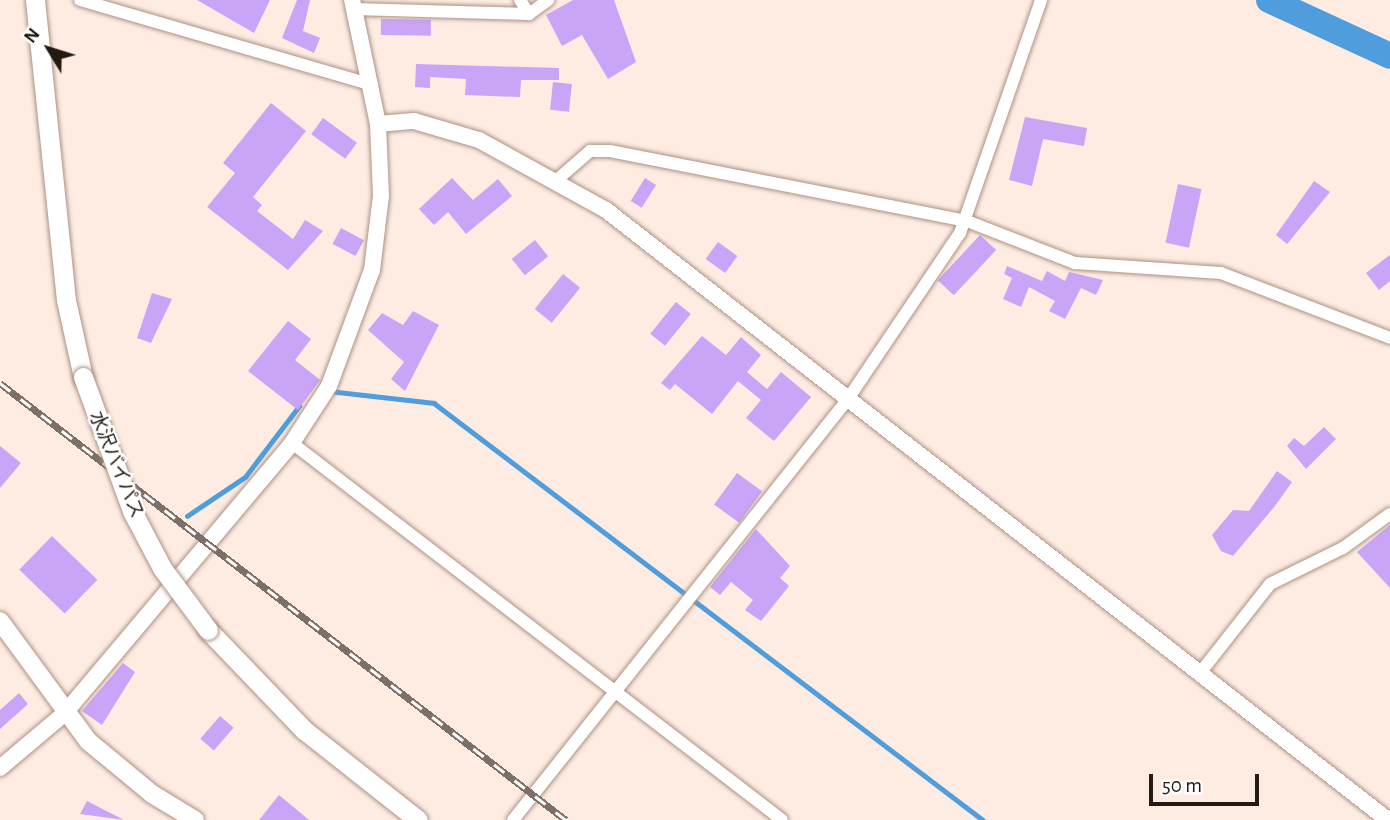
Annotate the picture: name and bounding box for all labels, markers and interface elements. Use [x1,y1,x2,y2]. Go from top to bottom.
north arrow [14,14,84,84]
text: N [21,25,44,47]
street label: 水沢バイパス [84,408,148,522]
scale bar [1152,760,1262,804]
text: 50 m [1162,775,1202,796]

